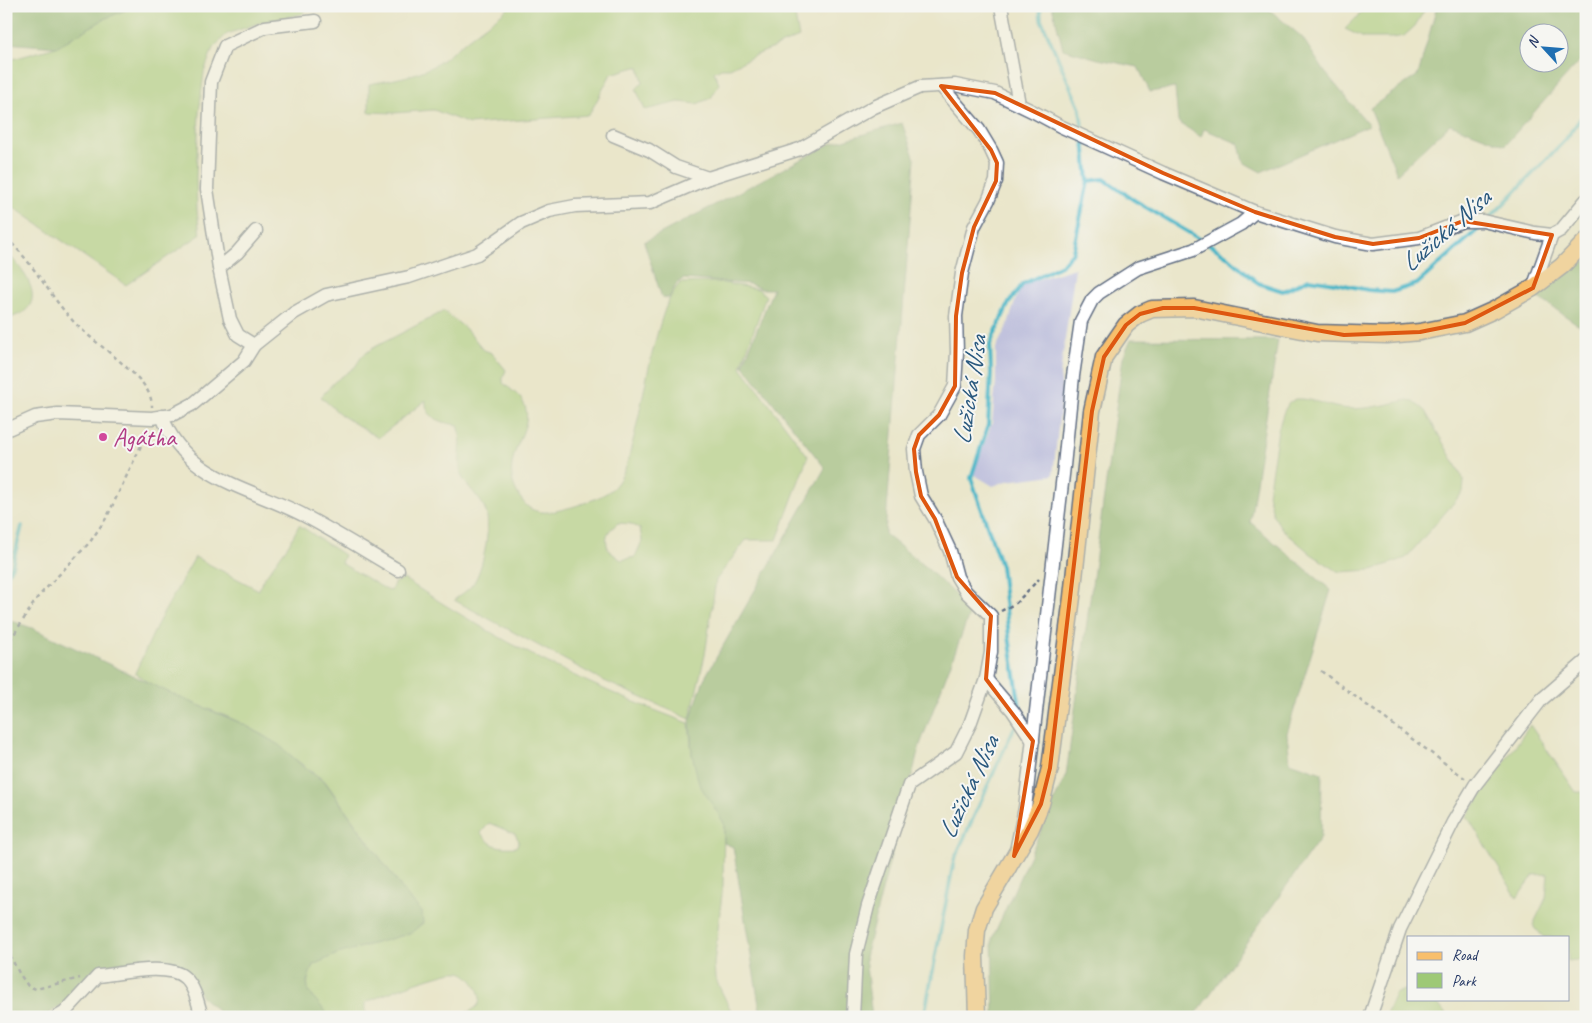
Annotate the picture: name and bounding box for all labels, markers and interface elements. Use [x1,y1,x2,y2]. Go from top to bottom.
north arrow [1520,22,1570,72]
text: N [1523,33,1543,50]
water label: Lužická Nisa [1393,180,1499,279]
water label: Lužická Nisa [945,331,995,447]
place label: Agátha [113,422,178,454]
marker: Agátha [97,431,109,443]
water label: Lužická Nisa [930,728,1008,844]
legend [1407,936,1570,1000]
text: Road [1452,946,1479,965]
text: Park [1452,972,1477,991]

